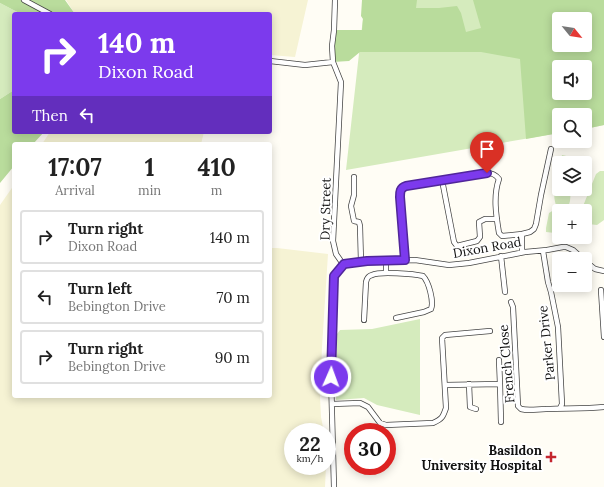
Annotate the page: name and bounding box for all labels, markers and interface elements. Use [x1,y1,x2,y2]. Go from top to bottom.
north arrow [552,12,592,52]
map controls [552,12,592,292]
text: 140 m [98,25,176,61]
icon: right [32,28,84,80]
text: Dixon Road [98,60,194,83]
button: sound [552,60,592,100]
icon: left [76,104,98,126]
text: Then [32,106,68,125]
button: search [552,108,592,148]
pin [470,132,504,173]
icon: arrive [476,138,498,160]
text: 17:07 [48,152,102,183]
text: 1 [145,152,155,183]
text: 410 [198,152,236,183]
button: layers [552,156,592,196]
street label: Dry Street [316,178,335,240]
text: Arrival [55,182,95,199]
text: min [138,182,161,199]
text: m [211,182,222,199]
button: + [552,204,592,244]
text: Turn right [68,219,144,238]
icon: right [34,226,56,248]
text: 140 m [210,228,250,247]
street label: Dixon Road [452,233,523,262]
text: Dixon Road [68,238,137,255]
button: − [552,252,592,292]
text: Turn left [68,279,132,298]
icon: left [34,286,56,308]
text: 70 m [216,288,250,307]
text: Bebington Drive [68,298,166,315]
street label: Parker Drive [534,304,559,381]
street label: French Close [495,324,518,404]
text: Turn right [68,339,144,358]
icon: right [34,346,56,368]
text: 90 m [215,348,250,367]
position arrow [310,356,352,398]
text: Bebington Drive [68,358,166,375]
speed limit sign: 30 [344,423,396,475]
text: 22 [299,431,321,456]
place label: Basildon University Hospital [421,442,543,474]
marker: Basildon University Hospital [545,451,557,463]
text: km/h [296,452,324,465]

